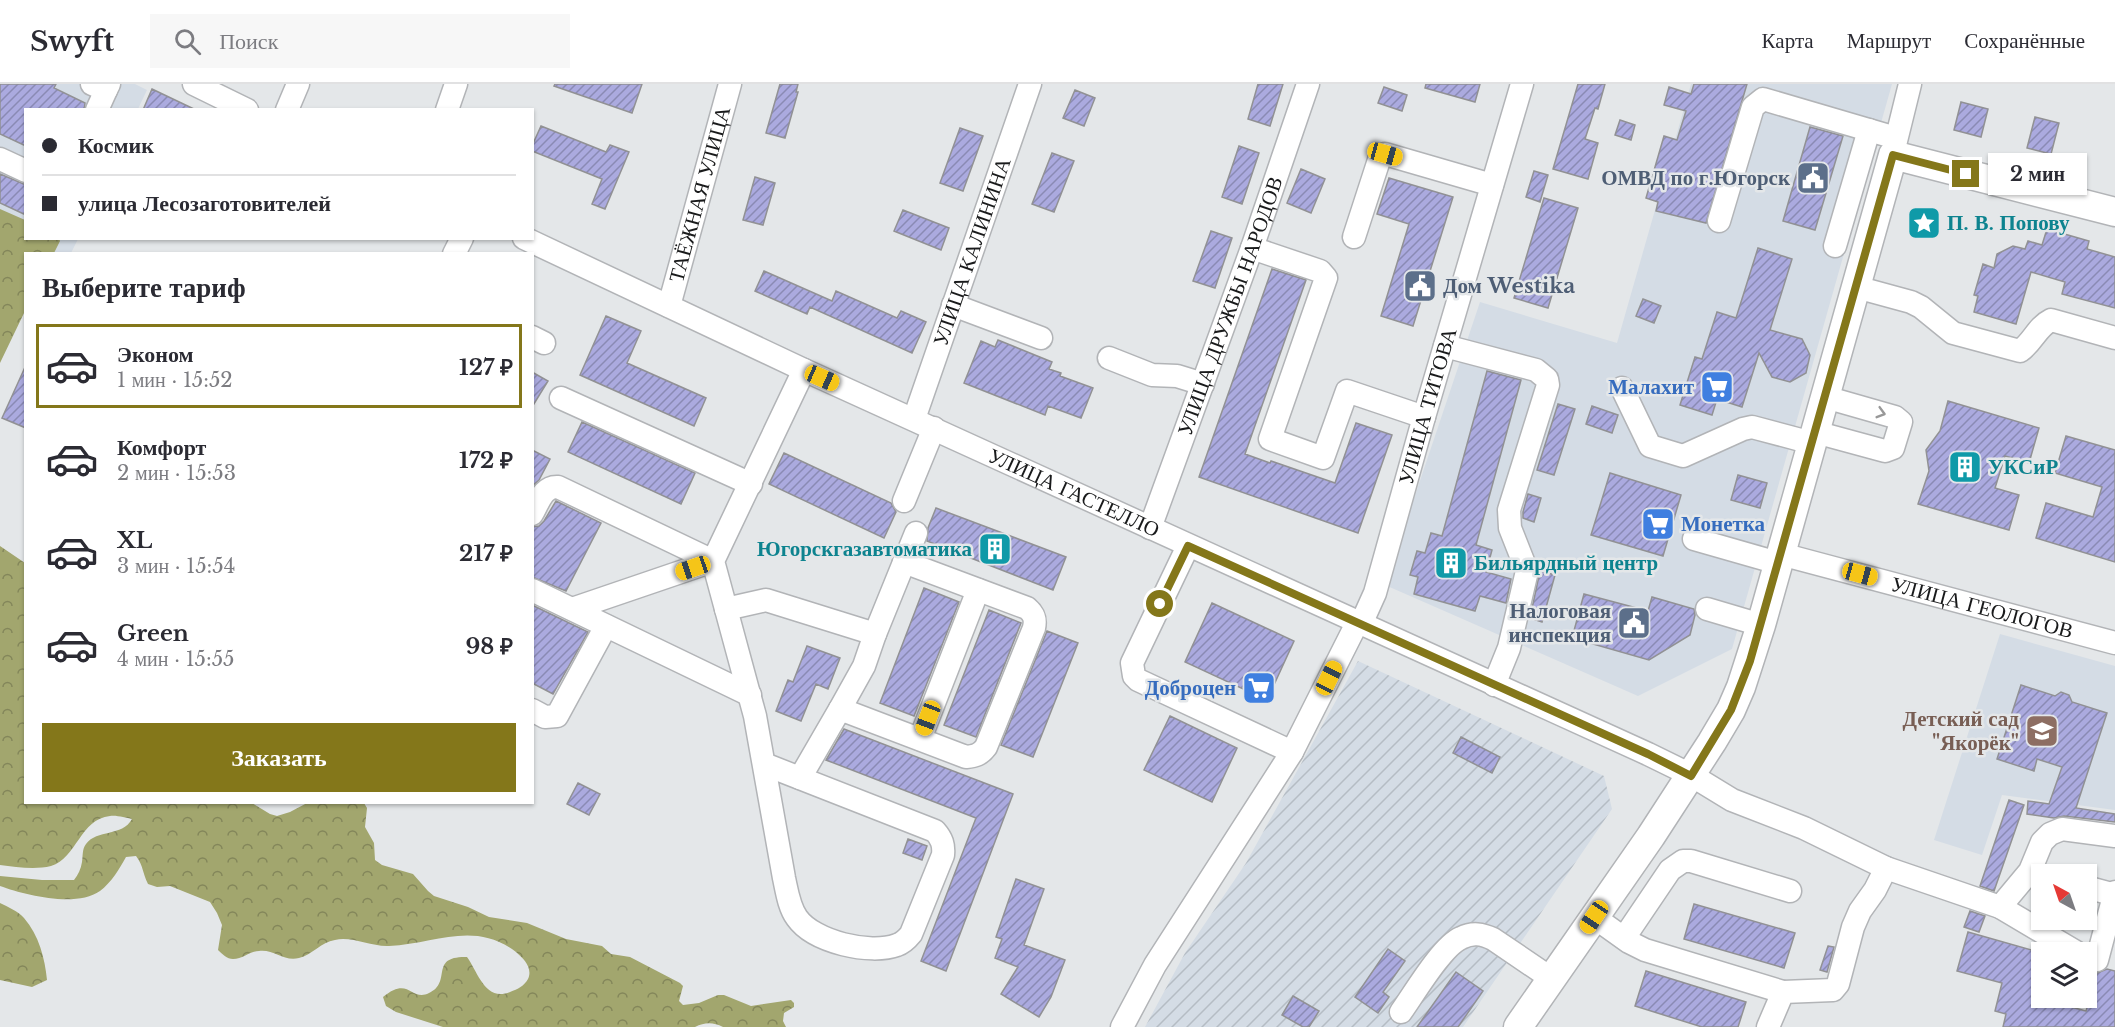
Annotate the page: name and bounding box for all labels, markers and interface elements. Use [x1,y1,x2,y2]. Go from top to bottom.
search box [150,14,570,68]
text: Swyft [30,24,114,59]
icon: search [171,25,204,58]
text: Поиск [219,28,278,55]
text: Карта [1762,28,1814,54]
text: Маршрут [1847,28,1931,54]
text: Сохранённые [1964,28,2085,54]
street label: ТАЁЖНАЯ УЛИЦА [663,103,737,285]
text: Космик [78,132,154,159]
car [1365,140,1405,168]
street label: УЛИЦА КАЛИНИНА [927,153,1017,349]
callout: 2 мин [1987,153,2086,195]
public building icon: ОМВД по г.Югорск [1795,160,1831,196]
route end [1952,160,1979,187]
text: 2 мин [2010,162,2065,186]
place label: ОМВД по г.Югорск [1601,165,1791,191]
street label: УЛИЦА ДРУЖБЫ НАРОДОВ [1172,173,1289,439]
text: улица Лесозаготовителей [78,190,331,217]
place icon: П. В. Попову [1906,205,1942,241]
place label: П. В. Попову [1947,210,2070,236]
public building icon: Дом Westika [1402,268,1438,304]
text: Выберите тариф [42,271,246,304]
place label: Дом Westika [1443,273,1575,299]
street label: УЛИЦА ТИТОВА [1393,324,1463,488]
icon: car [45,339,99,393]
text: Эконом [117,341,194,368]
text: 127 ₽ [459,354,513,381]
car [802,362,842,394]
text: 1 мин · 15:52 [117,368,233,392]
supermarket icon: Малахит [1699,369,1735,405]
place label: Малахит [1608,374,1695,400]
one-way arrow [1875,406,1886,418]
icon: car [45,432,99,486]
text: Комфорт [117,434,206,461]
street label: УЛИЦА ГАСТЕЛЛО [984,443,1164,543]
text: 172 ₽ [459,447,513,474]
building icon: УКСиР [1947,449,1983,485]
place label: УКСиР [1988,454,2058,480]
text: 2 мин · 15:53 [117,461,236,485]
supermarket icon: Монетка [1640,506,1676,542]
place label: Монетка [1681,511,1766,537]
icon: car [45,525,99,579]
text: XL [117,527,152,554]
building icon: Югорскгазавтоматика [977,531,1013,567]
place label: Югорскгазавтоматика [757,536,972,562]
text: 217 ₽ [459,540,513,567]
building icon: Бильярдный центр [1433,545,1469,581]
place label: Бильярдный центр [1474,550,1658,576]
text: 3 мин · 15:54 [117,554,235,578]
car [673,554,713,582]
car [1840,561,1880,587]
street label: УЛИЦА ГЕОЛОГОВ [1888,571,2076,644]
route start [1146,590,1173,617]
place label: Налоговая инспекция [1508,598,1611,648]
public building icon: Налоговая инспекция [1616,605,1652,641]
icon: car [45,618,99,672]
text: Green [117,620,189,647]
text: 98 ₽ [466,633,513,660]
text: 4 мин · 15:55 [117,647,234,671]
car [1313,658,1345,698]
supermarket icon: Доброцен [1241,670,1277,706]
place label: Доброцен [1145,675,1236,701]
car [913,698,943,738]
place label: Детский сад "Якорёк" [1902,706,2019,756]
school or university icon: Детский сад "Якорёк" [2024,713,2060,749]
button: Заказать [42,723,516,792]
north arrow [2031,864,2097,930]
map controls [2031,864,2097,1008]
car [1576,897,1612,937]
button: layers [2031,942,2097,1008]

